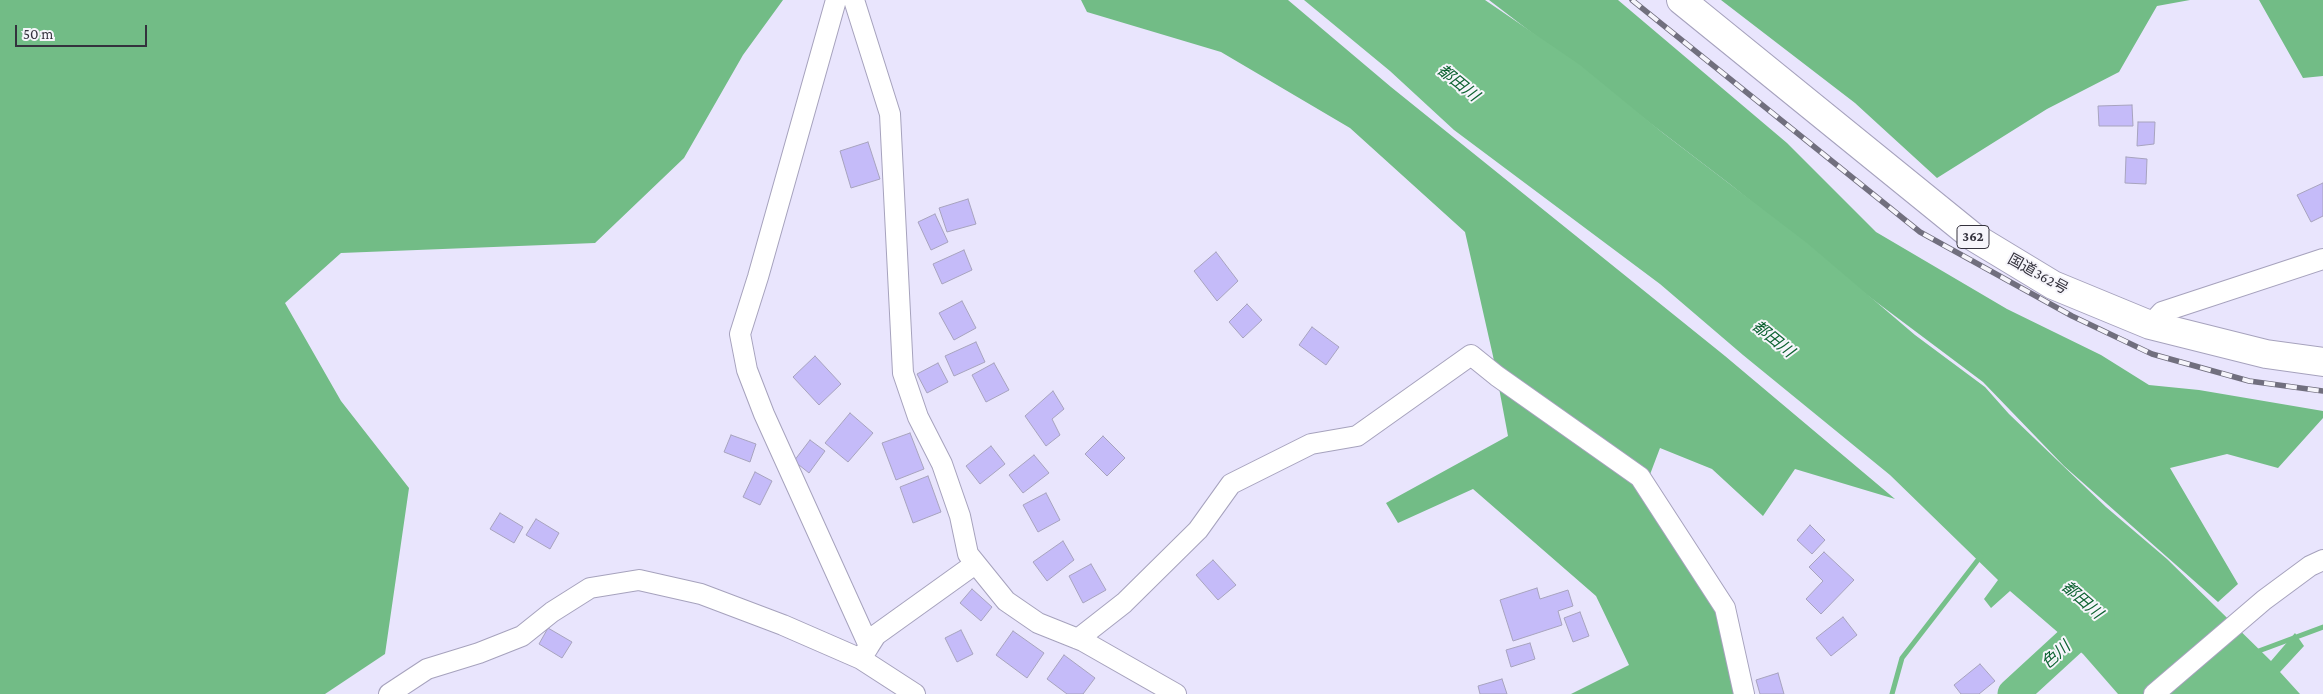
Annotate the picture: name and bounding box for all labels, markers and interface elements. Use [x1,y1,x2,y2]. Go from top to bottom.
scale bar [18,15,150,47]
text: 50 m [23,26,53,42]
water label: 都田川 [1433,60,1483,106]
road number: 362 [1957,226,1989,248]
street label: 国道362号 [2005,250,2071,298]
water label: 都田川 [1748,316,1798,362]
water label: 都田川 [2058,577,2106,623]
water label: 色川 [2038,637,2074,673]

